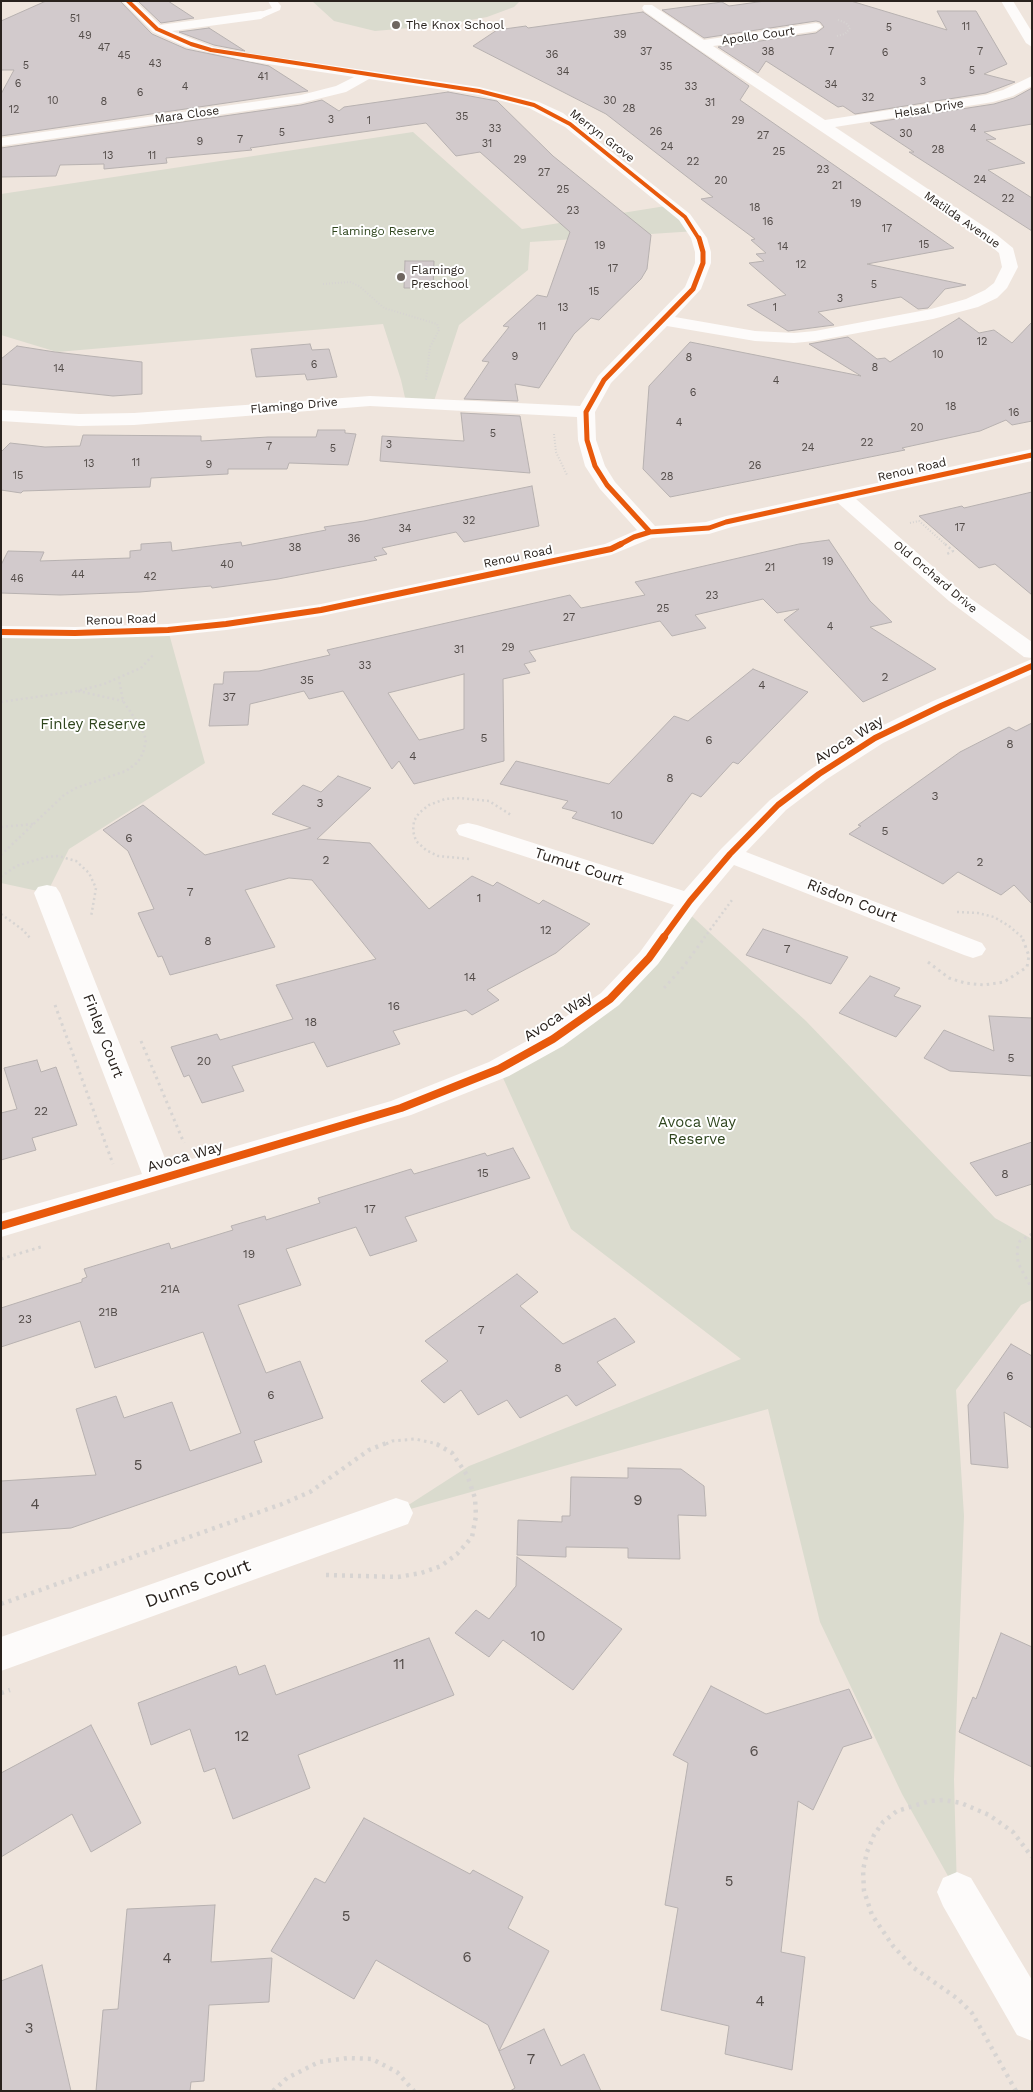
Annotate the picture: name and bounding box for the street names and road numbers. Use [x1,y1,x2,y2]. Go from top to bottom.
street label: Apollo Court [721,24,795,48]
street label: Helsal Drive [893,96,965,122]
street label: Mara Close [154,103,220,127]
street label: Merryn Grove [567,106,637,166]
street label: Matilda Avenue [921,188,1003,252]
street label: Flamingo Drive [250,395,338,417]
street label: Renou Road [876,455,948,485]
street label: Old Orchard Drive [890,538,980,616]
street label: Renou Road [482,543,554,571]
street label: Renou Road [86,612,156,628]
street label: Avoca Way [811,712,887,768]
street label: Tumut Court [532,844,626,890]
street label: Risdon Court [804,876,900,926]
street label: Avoca Way [520,988,596,1046]
street label: Finley Court [79,991,127,1081]
street label: Avoca Way [145,1138,225,1176]
street label: Dunns Court [142,1555,254,1613]

